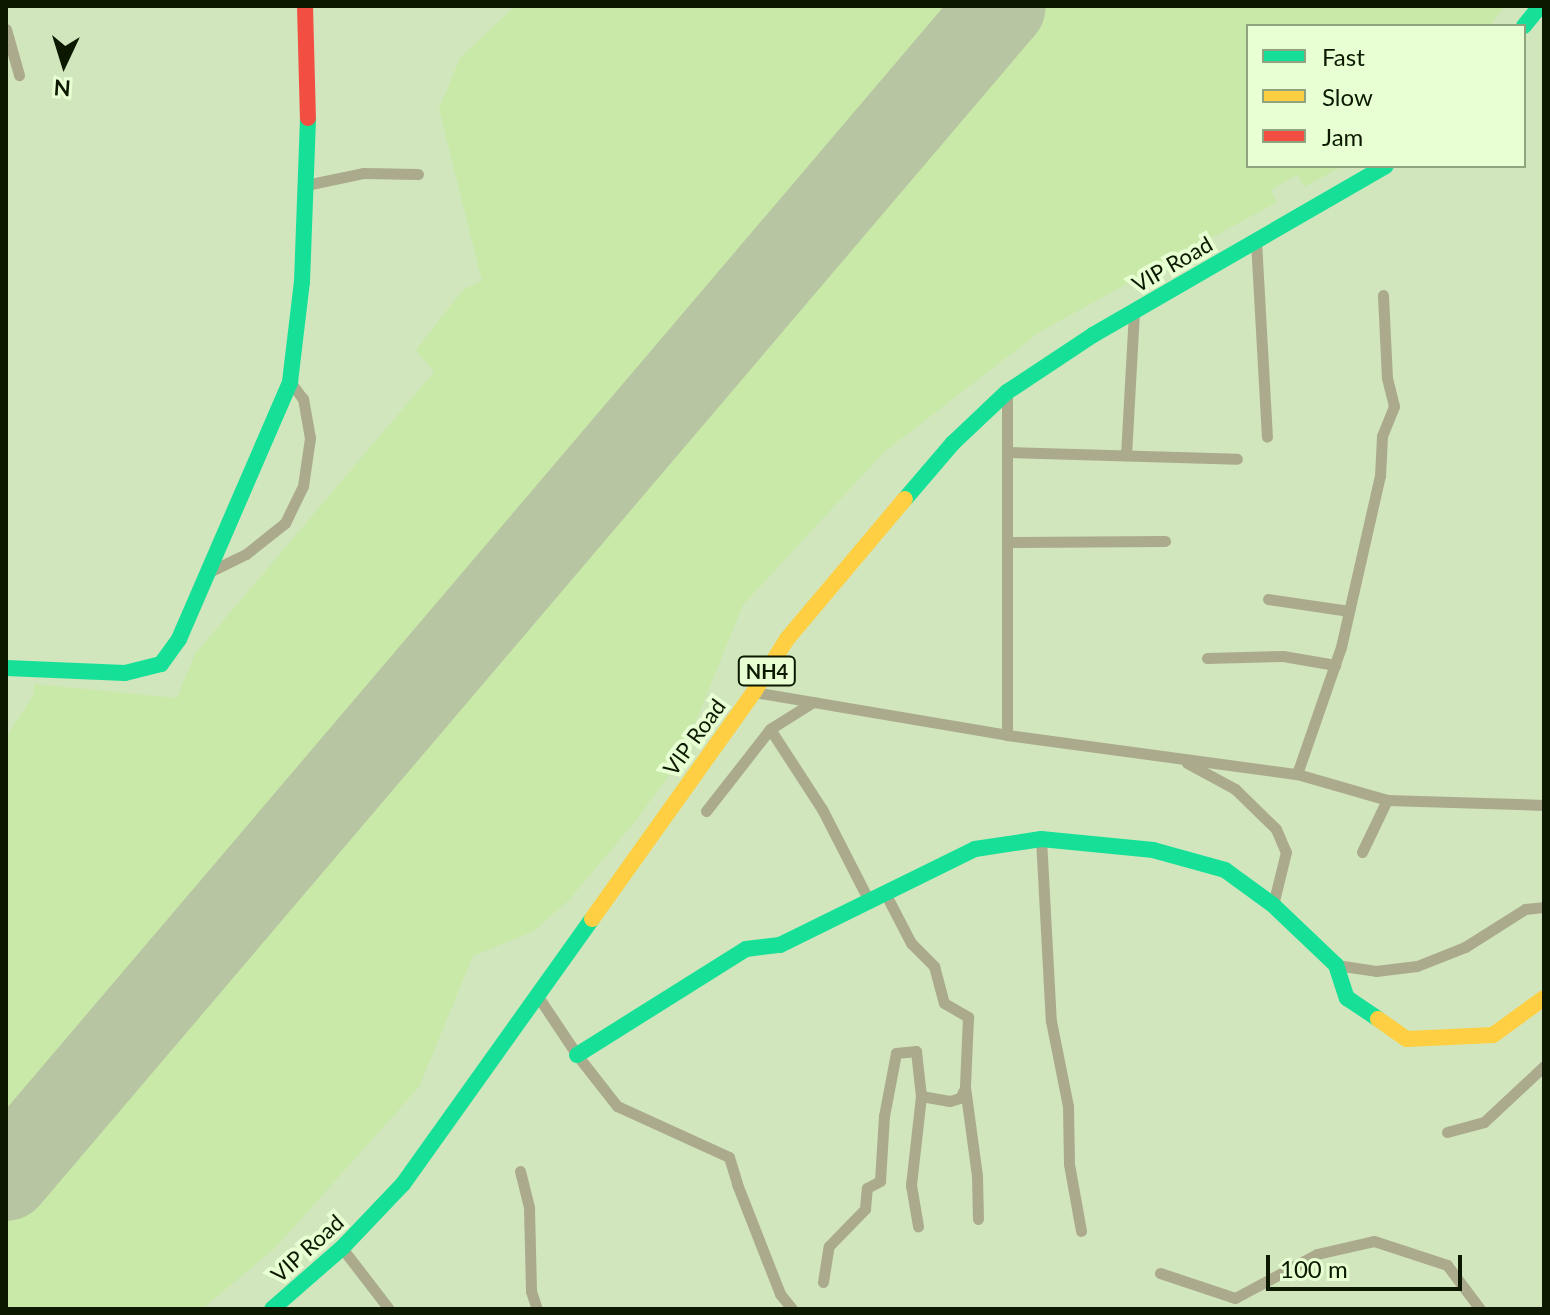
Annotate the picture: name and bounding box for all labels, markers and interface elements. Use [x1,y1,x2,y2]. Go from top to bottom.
north arrow [24,24,104,104]
legend [1246,24,1526,168]
text: Fast [1322,42,1365,71]
text: N [53,74,72,102]
text: Slow [1322,82,1373,111]
text: Jam [1322,122,1363,151]
street label: VIP Road [1127,230,1217,298]
road number: NH4 [737,655,797,687]
street label: VIP Road [657,693,731,781]
street label: VIP Road [265,1209,349,1287]
scale bar [1270,1239,1466,1289]
text: 100 m [1280,1254,1348,1283]

